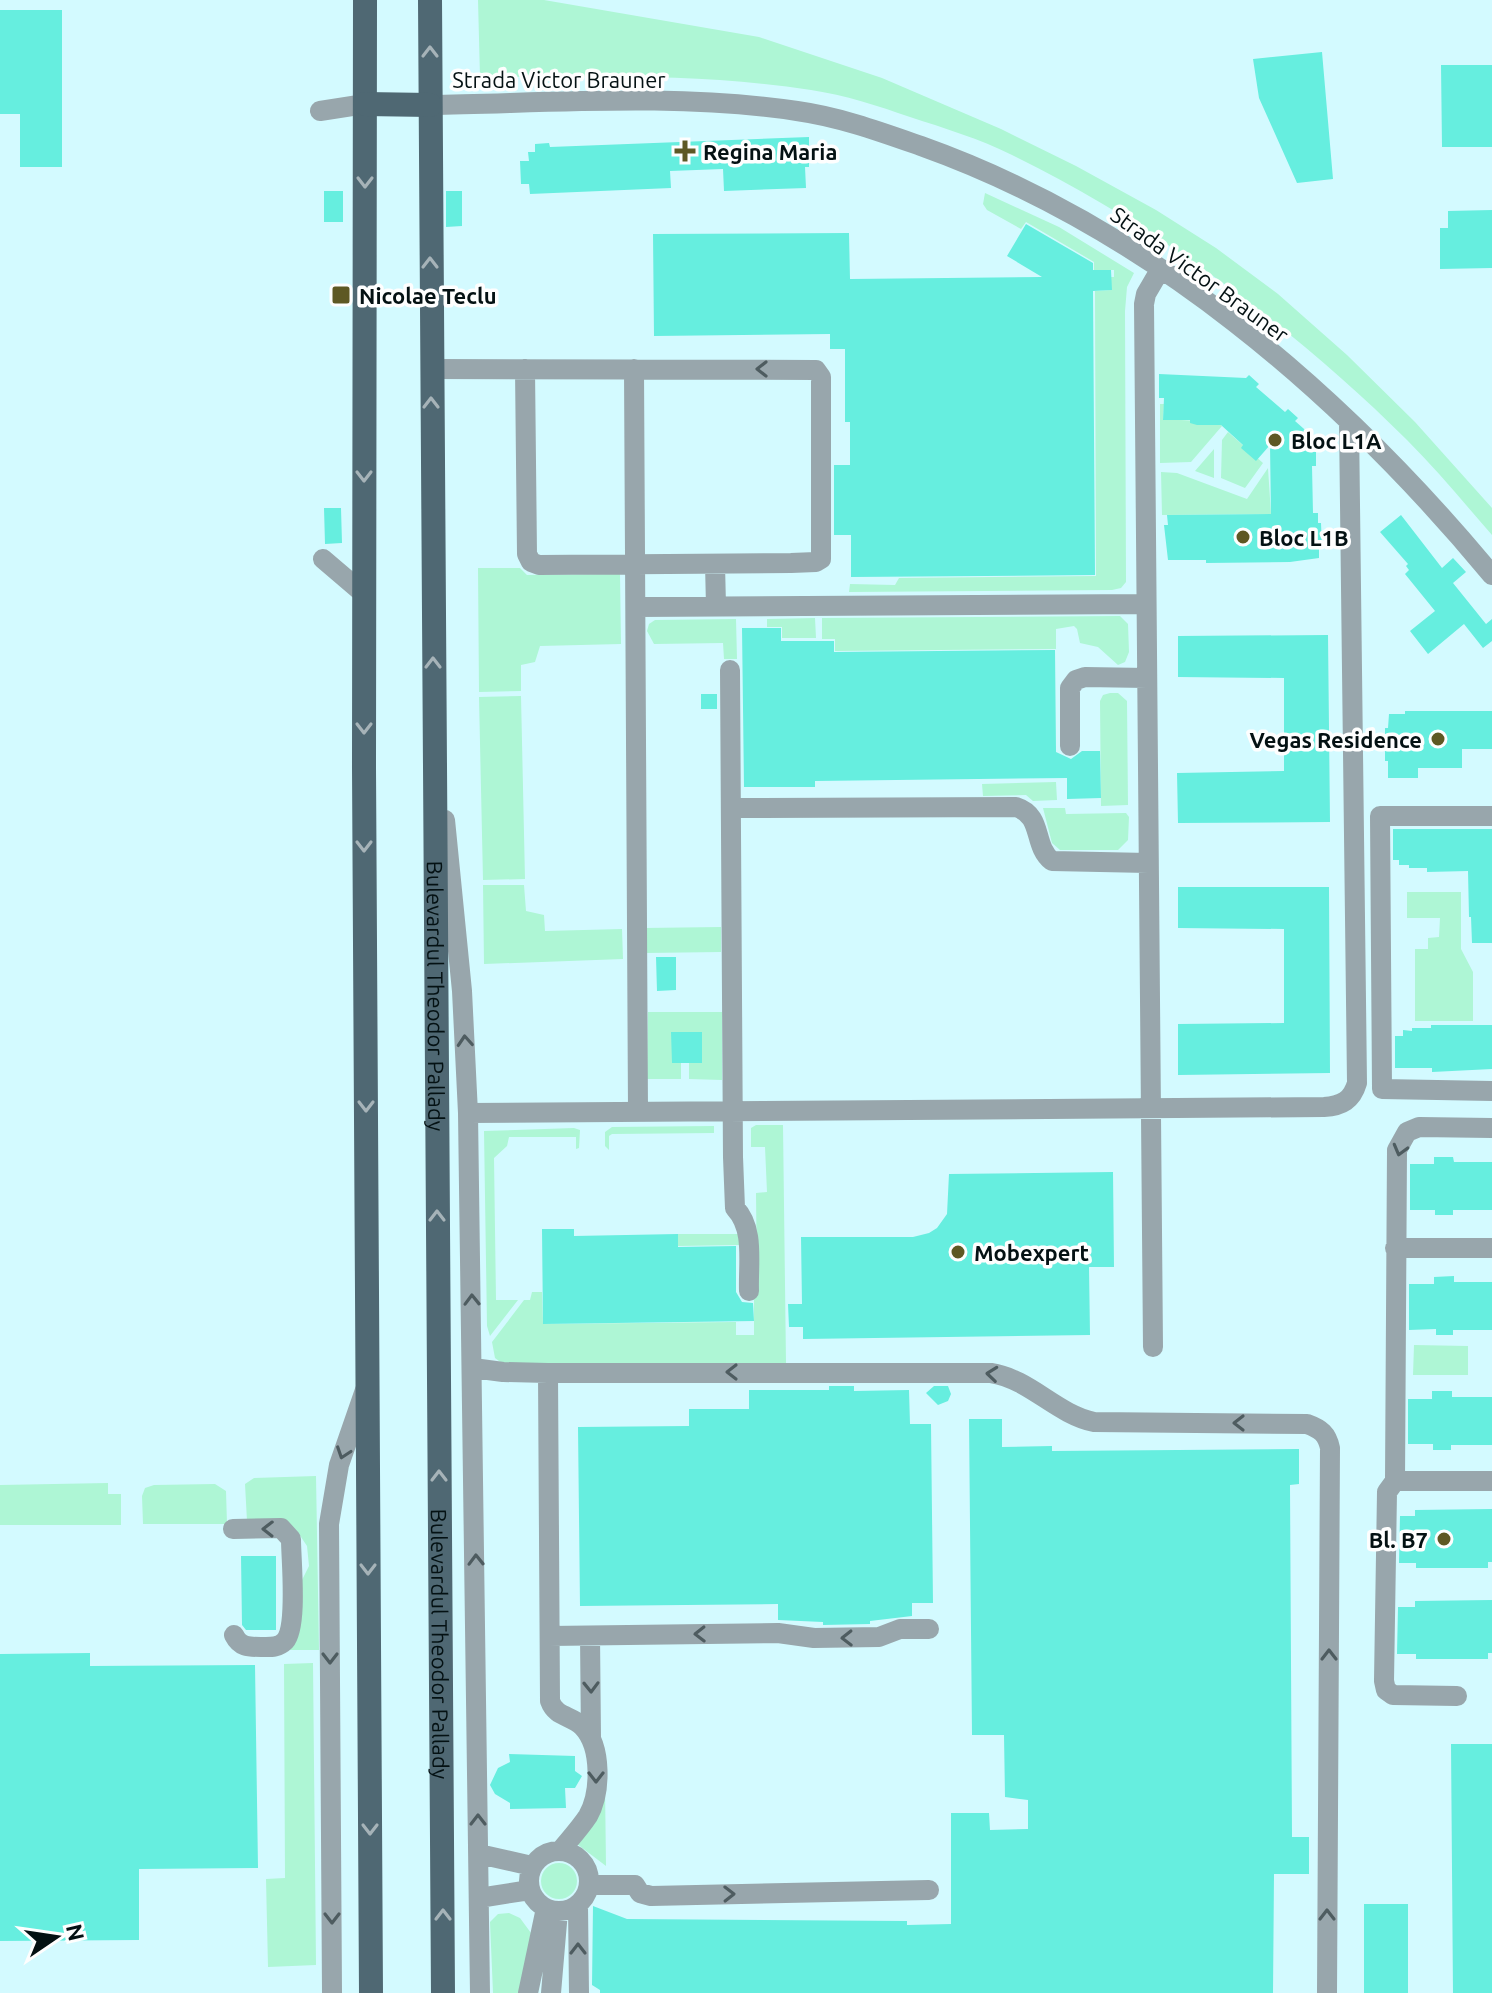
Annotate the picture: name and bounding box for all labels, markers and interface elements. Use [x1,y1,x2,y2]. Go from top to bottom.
one-way arrow [421,45,439,58]
street label: Strada Victor Brauner [452,67,666,92]
place label: Regina Maria [703,139,837,164]
marker: Regina Maria [674,140,696,162]
one-way arrow [356,176,374,189]
street label: Strada Victor Brauner [1106,201,1294,347]
one-way arrow [421,256,439,269]
place label: Nicolae Teclu [359,283,497,308]
marker: Nicolae Teclu [330,284,352,306]
one-way arrow [755,360,768,378]
one-way arrow [422,396,440,409]
place label: Bloc L1A [1291,428,1382,453]
marker: Bloc L1A [1266,431,1284,449]
one-way arrow [355,470,373,483]
place label: Bloc L1B [1259,525,1349,550]
marker: Bloc L1B [1234,528,1252,546]
one-way arrow [424,656,442,669]
one-way arrow [355,722,373,735]
place label: Vegas Residence [1250,727,1422,752]
marker: Vegas Residence [1429,730,1447,748]
one-way arrow [355,840,373,853]
street label: Bulevardul Theodor Pallady [423,861,450,1132]
one-way arrow [457,1034,474,1047]
one-way arrow [357,1100,375,1113]
one-way arrow [1393,1143,1409,1156]
one-way arrow [428,1209,446,1222]
place label: Mobexpert [974,1240,1089,1265]
marker: Mobexpert [949,1243,967,1261]
one-way arrow [463,1293,481,1306]
one-way arrow [725,1363,738,1381]
one-way arrow [985,1365,998,1382]
one-way arrow [1232,1415,1245,1432]
one-way arrow [336,1445,352,1459]
one-way arrow [430,1469,448,1482]
street label: Bulevardul Theodor Pallady [427,1509,454,1780]
one-way arrow [261,1520,274,1537]
place label: Bl. B7 [1369,1527,1428,1552]
marker: Bl. B7 [1435,1530,1453,1548]
one-way arrow [467,1553,485,1566]
one-way arrow [359,1563,377,1576]
one-way arrow [693,1625,706,1643]
one-way arrow [840,1629,853,1646]
one-way arrow [1320,1648,1338,1661]
one-way arrow [321,1652,339,1665]
one-way arrow [582,1681,599,1694]
one-way arrow [587,1771,605,1784]
one-way arrow [470,1813,487,1826]
one-way arrow [361,1823,379,1836]
one-way arrow [723,1886,736,1903]
north arrow [16,1897,96,1977]
one-way arrow [434,1908,452,1921]
one-way arrow [1318,1908,1336,1921]
one-way arrow [323,1912,341,1925]
text: N [62,1922,90,1943]
one-way arrow [569,1942,587,1955]

